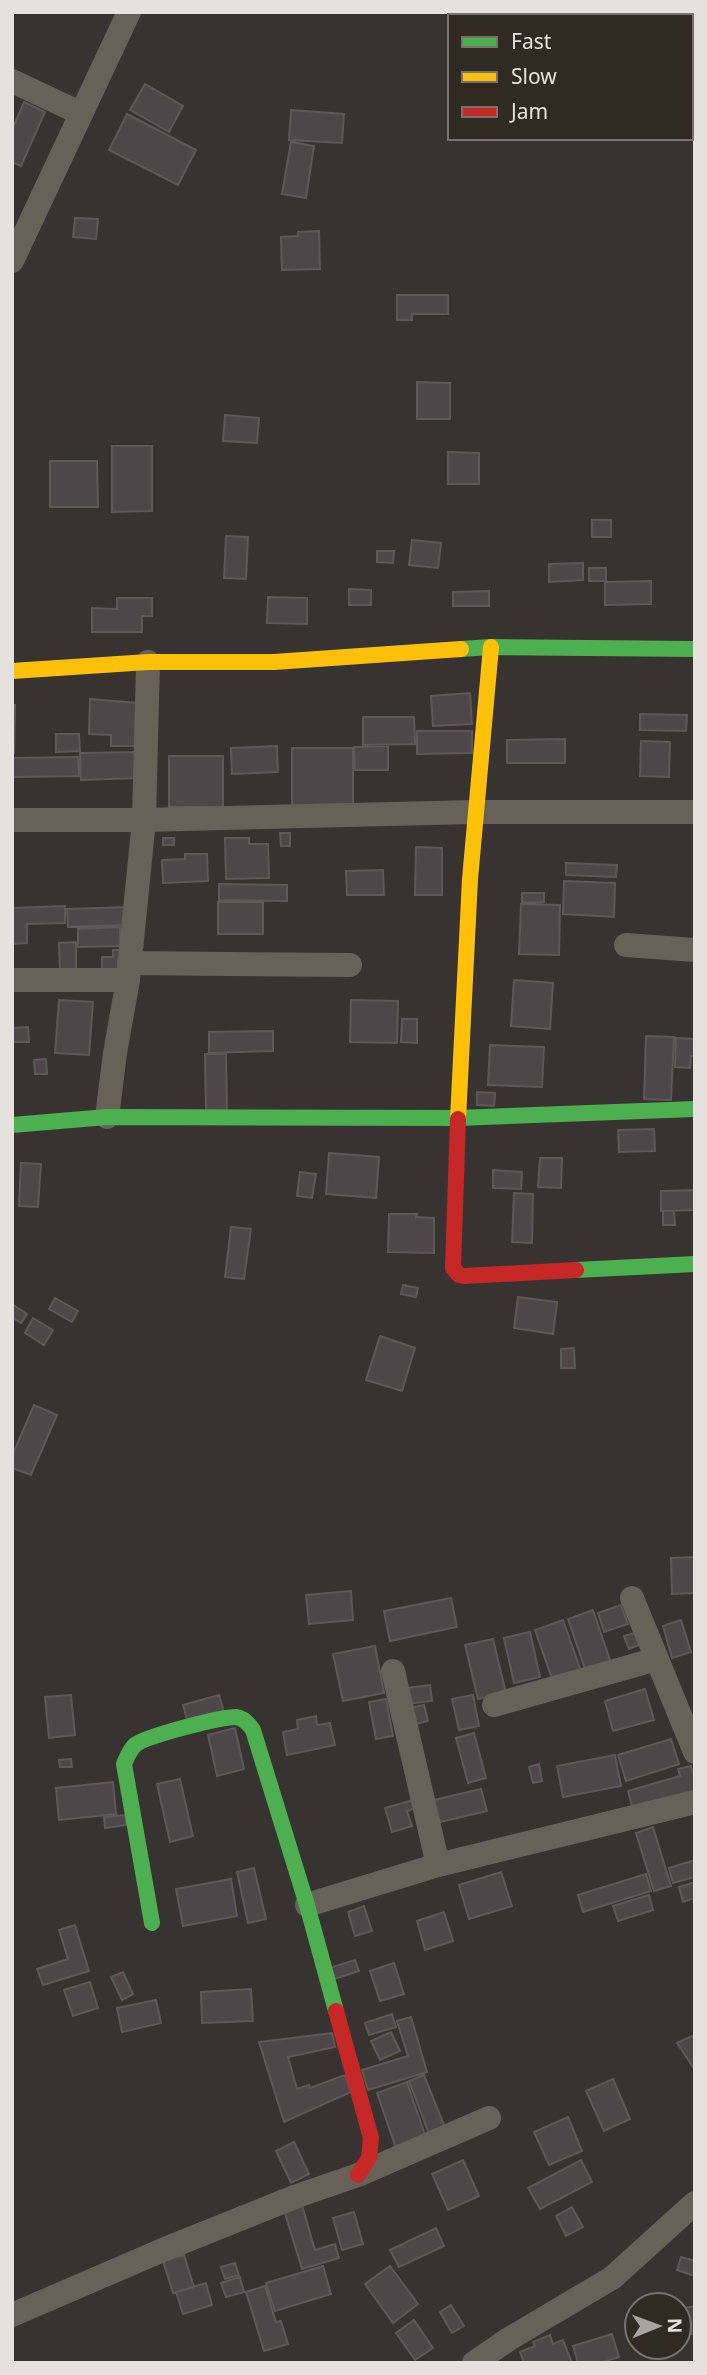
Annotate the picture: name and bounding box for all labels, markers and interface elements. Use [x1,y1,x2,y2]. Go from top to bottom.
legend [448,14,693,140]
text: Fast [511,27,552,55]
text: Slow [511,62,557,90]
text: Jam [509,97,548,125]
north arrow [623,2291,693,2361]
text: N [662,2318,688,2334]

